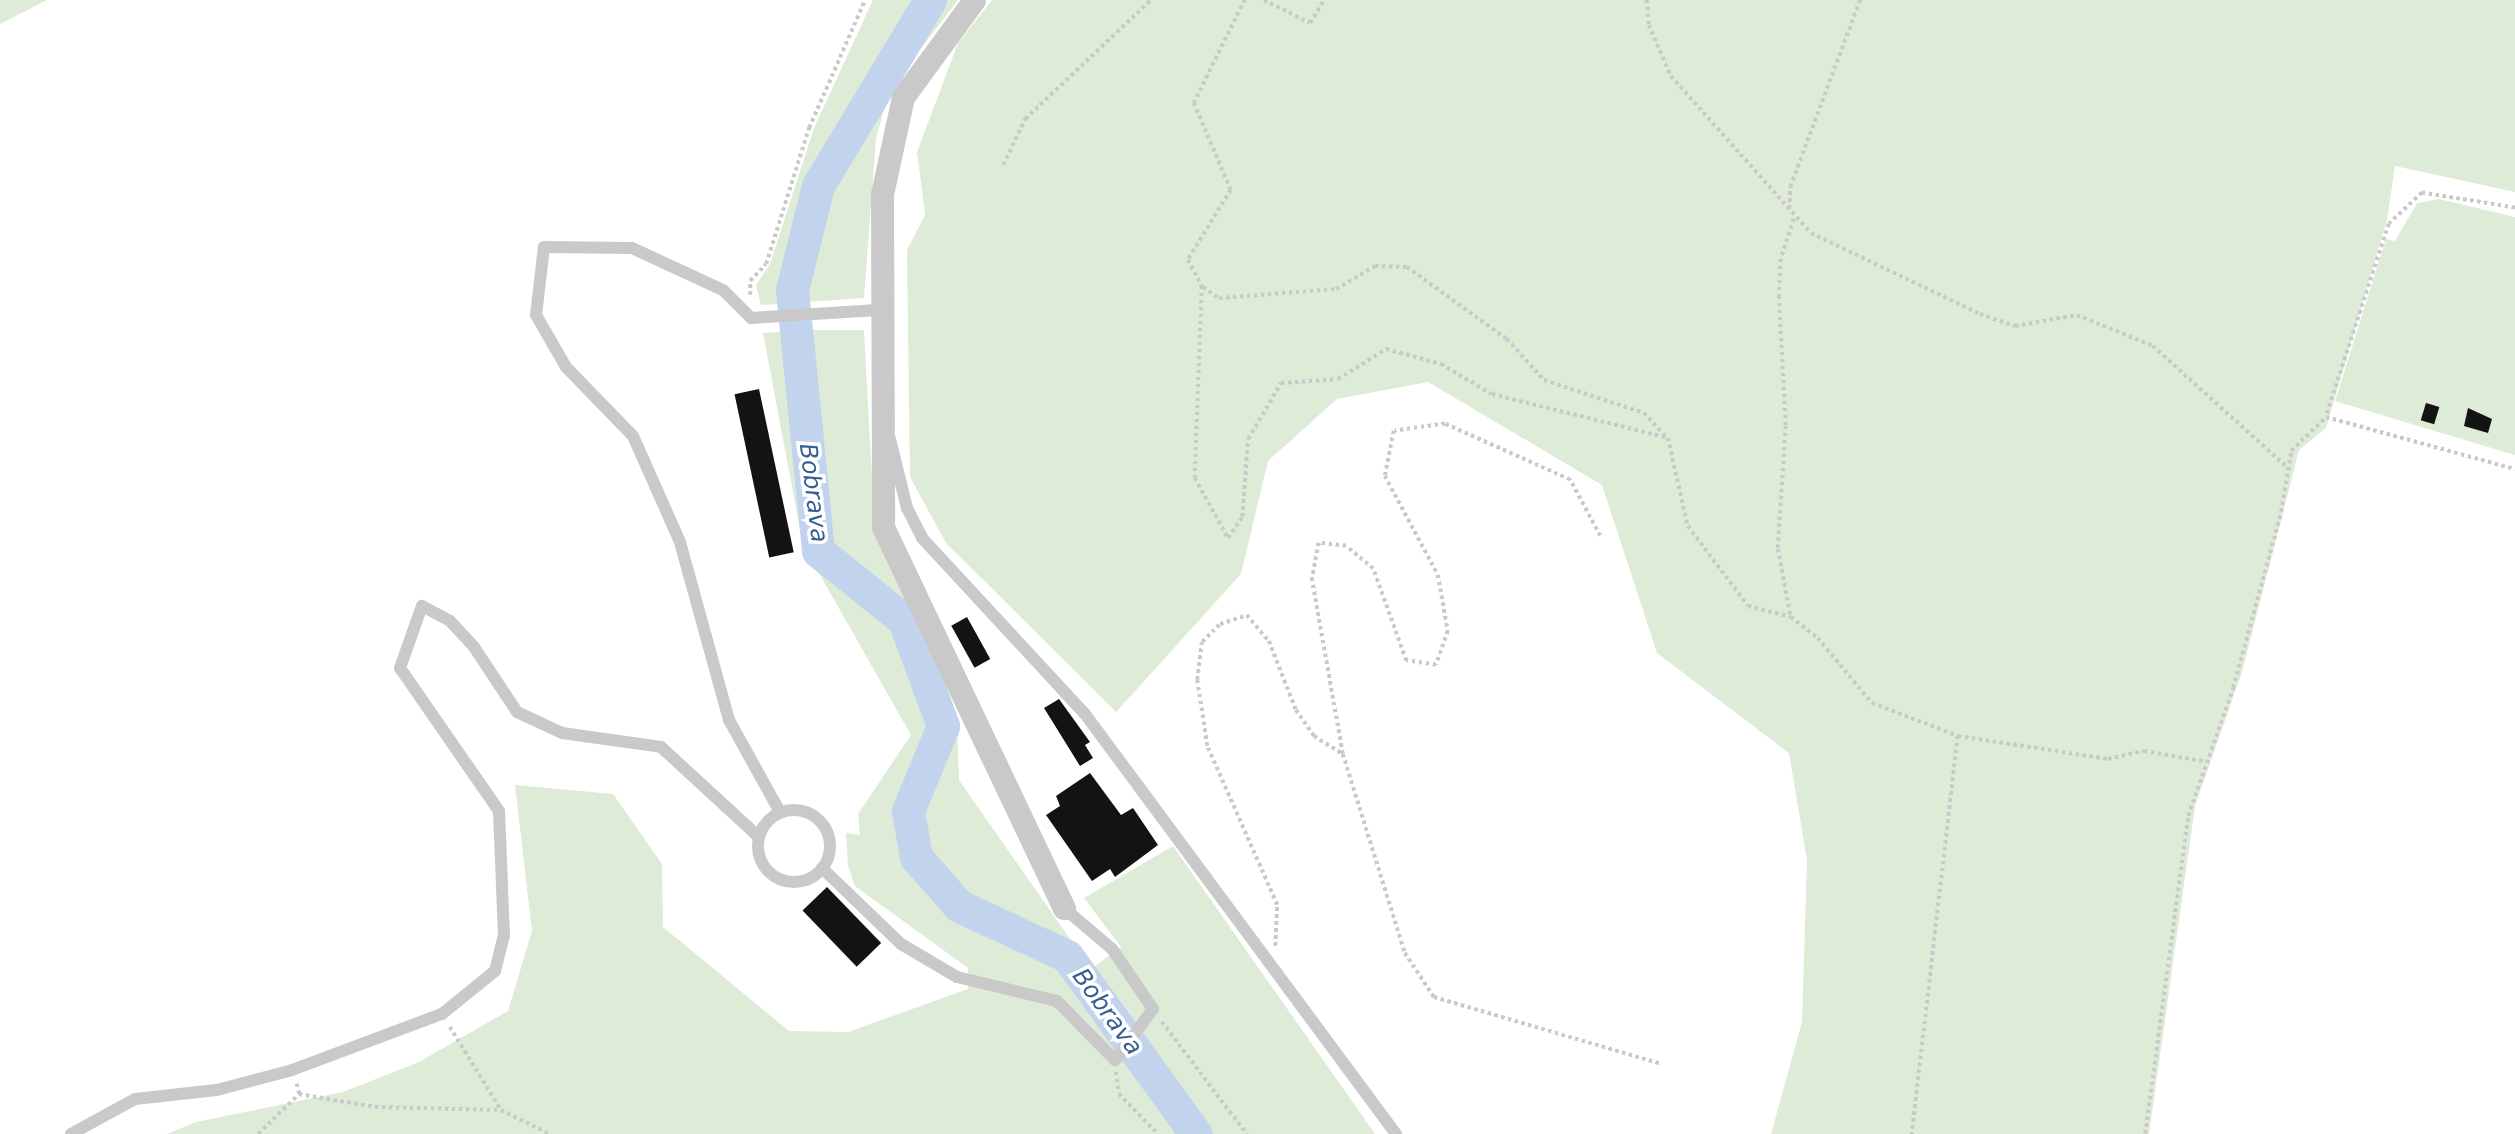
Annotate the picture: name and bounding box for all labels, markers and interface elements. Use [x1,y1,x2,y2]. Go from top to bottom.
water label: Bobrava [793,442,833,544]
water label: Bobrava [1066,963,1148,1061]

